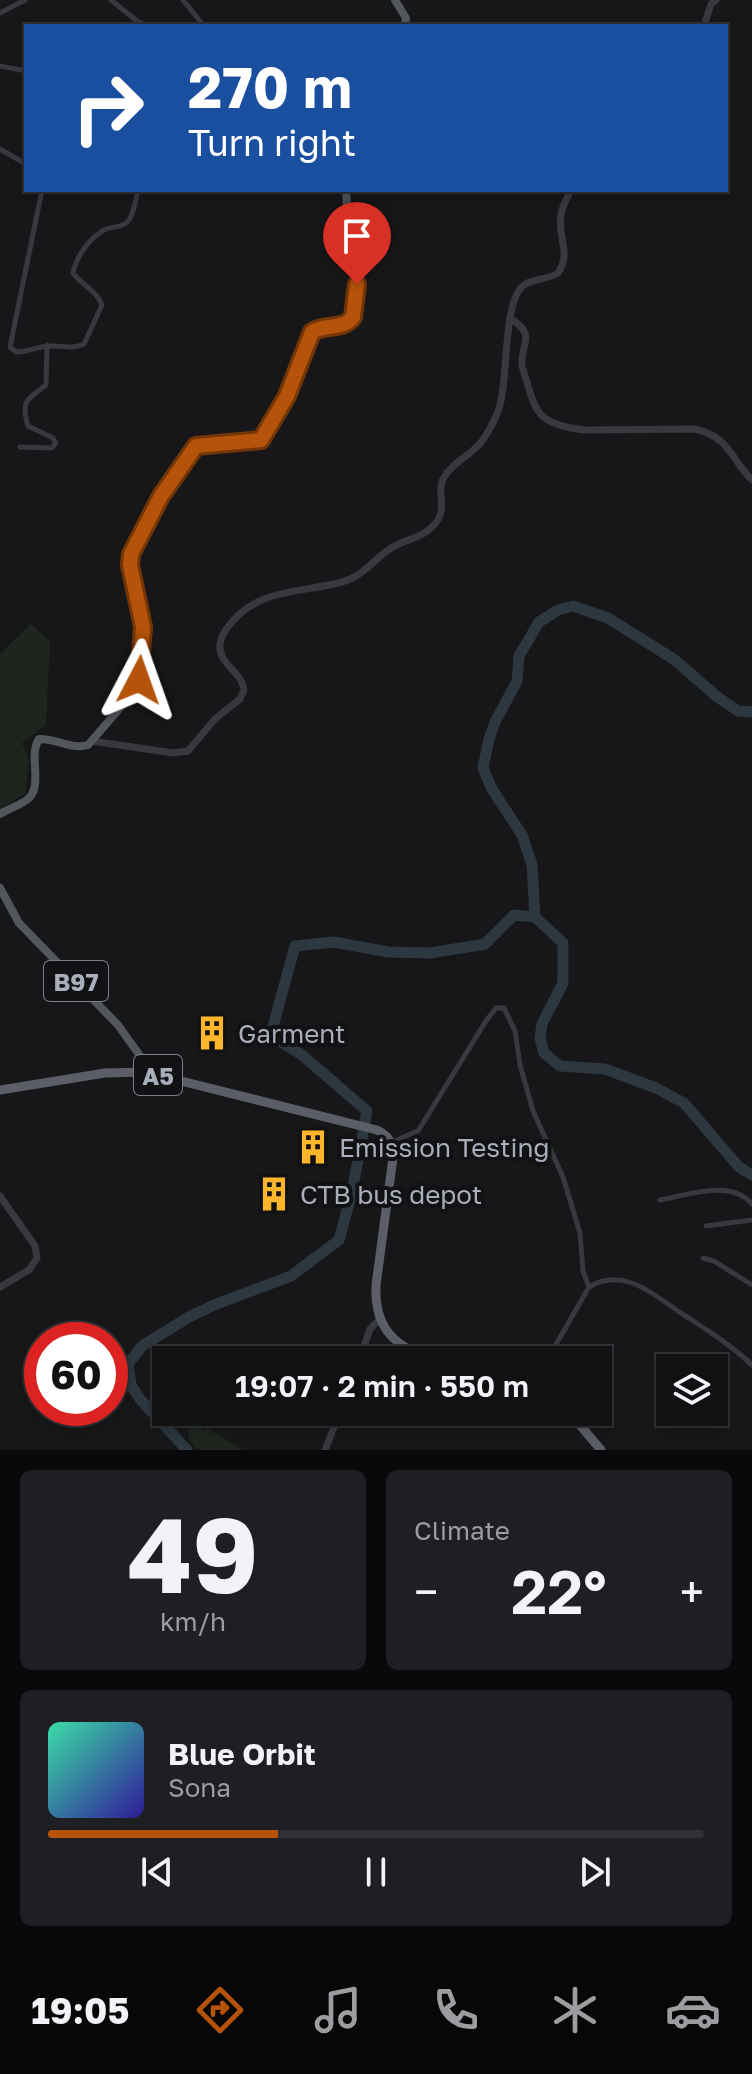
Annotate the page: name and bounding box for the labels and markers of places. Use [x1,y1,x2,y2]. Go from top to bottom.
pin [323,202,391,284]
building icon: Garment [193,1014,231,1052]
place label: Garment [238,1018,345,1049]
building icon: Emission Testing [294,1128,332,1166]
place label: Emission Testing [339,1132,549,1163]
building icon: CTB bus depot [255,1175,293,1213]
place label: CTB bus depot [300,1179,482,1210]

